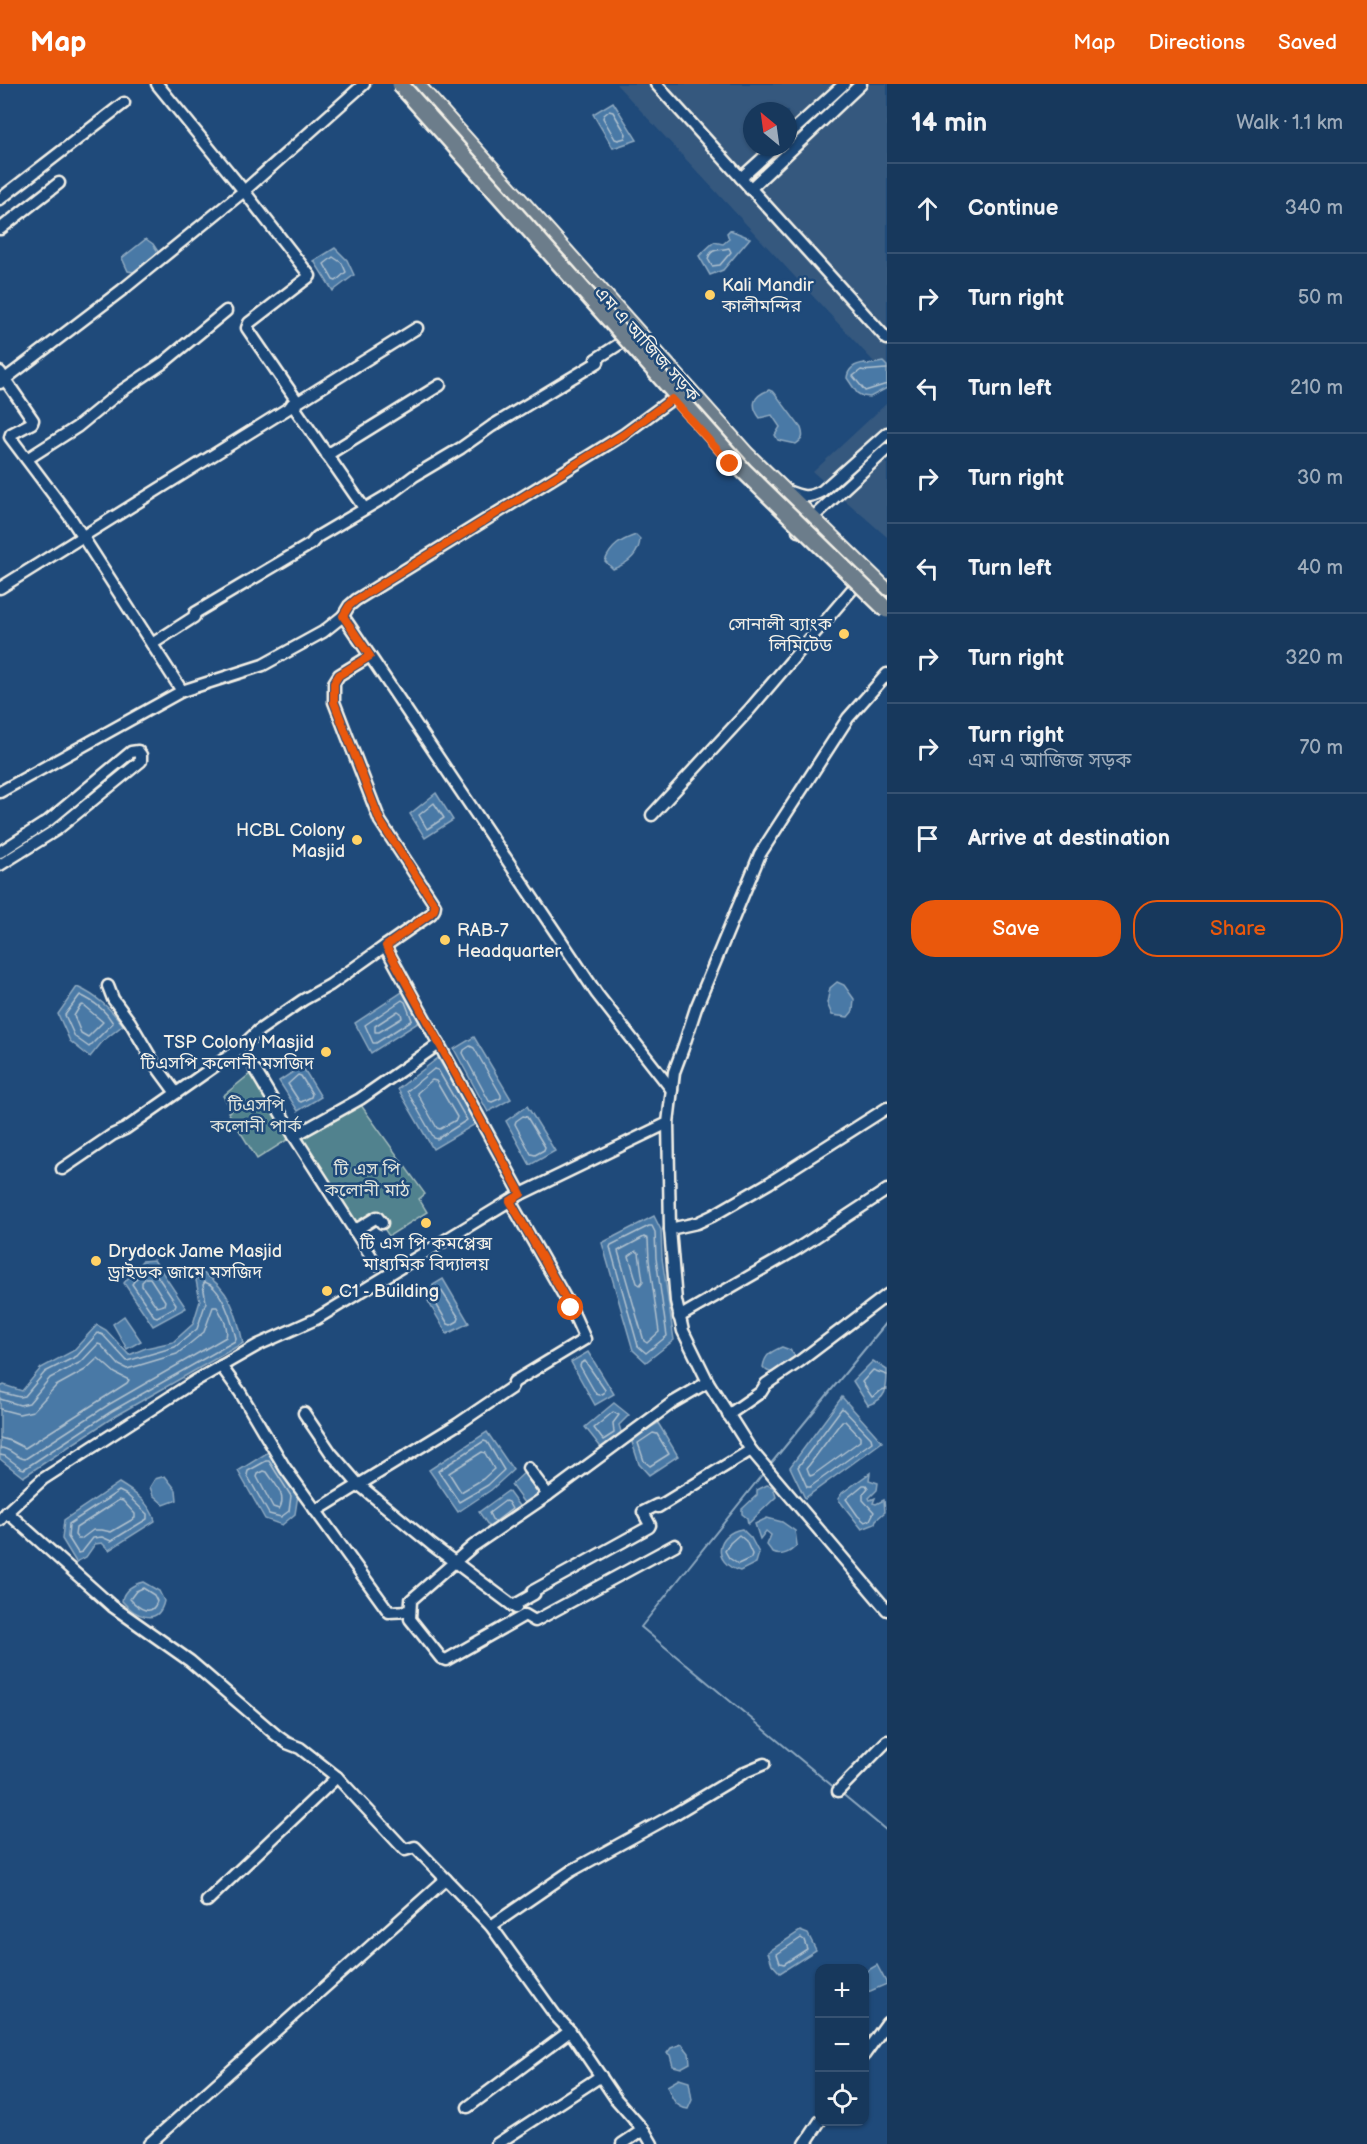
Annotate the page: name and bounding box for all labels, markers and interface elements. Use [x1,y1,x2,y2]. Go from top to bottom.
text: Map [30,26,86,59]
text: Map [1073,30,1116,55]
text: Directions [1149,30,1245,55]
text: Saved [1278,30,1337,55]
north arrow [743,102,797,156]
text: 14 min [911,108,987,139]
text: Walk · 1.1 km [1236,111,1343,135]
icon: ahead [911,192,944,225]
text: Continue [968,195,1058,222]
text: 340 m [1285,196,1343,220]
place label: Kali Mandir কালীমন্দির [721,275,814,317]
icon: right [911,282,944,315]
street label: এম এ আজিজ সড়ক [590,283,704,406]
text: Turn right [968,285,1064,312]
text: 50 m [1298,286,1343,310]
marker: Kali Mandir কালীমন্দির [703,288,717,302]
icon: left [911,372,944,405]
text: Turn left [968,375,1052,402]
text: 210 m [1290,376,1343,400]
route end [716,450,742,476]
icon: right [911,462,944,495]
text: Turn right [968,465,1064,492]
text: 30 m [1297,466,1343,490]
icon: left [911,552,944,585]
text: Turn left [968,555,1052,582]
text: 40 m [1297,556,1343,580]
place label: সোনালী ব্যাংক লিমিটেড [728,614,832,656]
marker: সোনালী ব্যাংক লিমিটেড [837,627,851,641]
icon: right [911,642,944,675]
text: Turn right [968,645,1064,672]
text: 320 m [1285,646,1343,670]
text: Turn right [968,722,1064,749]
icon: right [911,732,944,765]
text: 70 m [1299,736,1343,760]
text: এম এ আজিজ সড়ক [968,749,1132,773]
place label: HCBL Colony Masjid [236,820,346,862]
icon: arrive [911,822,944,855]
text: Arrive at destination [968,825,1170,852]
marker: HCBL Colony Masjid [350,833,364,847]
button: Save [911,900,1121,957]
button: Share [1133,900,1343,957]
place label: RAB-7 Headquarter [457,920,561,962]
marker: RAB-7 Headquarter [438,933,452,947]
place label: TSP Colony Masjid টিএসপি কলোনী মসজিদ [140,1032,315,1074]
marker: TSP Colony Masjid টিএসপি কলোনী মসজিদ [319,1045,333,1059]
park label: টিএসপি কলোনী পার্ক [209,1095,302,1137]
park label: টি এস পি কলোনী মাঠ [324,1159,410,1201]
marker: টি এস পি কমপ্লেক্স মাধ্যমিক বিদ্যালয় [419,1216,433,1230]
place label: টি এস পি কমপ্লেক্স মাধ্যমিক বিদ্যালয় [359,1233,493,1275]
place label: Drydock Jame Masjid ড্রাইডক জামে মসজিদ [107,1241,282,1283]
marker: Drydock Jame Masjid ড্রাইডক জামে মসজিদ [89,1254,103,1268]
place label: C1 - Building [339,1281,439,1302]
marker: C1 - Building [320,1284,334,1298]
route start [557,1294,583,1320]
map controls [815,1964,869,2126]
button: + [815,1964,869,2018]
button: − [815,2018,869,2072]
button: locate [815,2072,869,2126]

